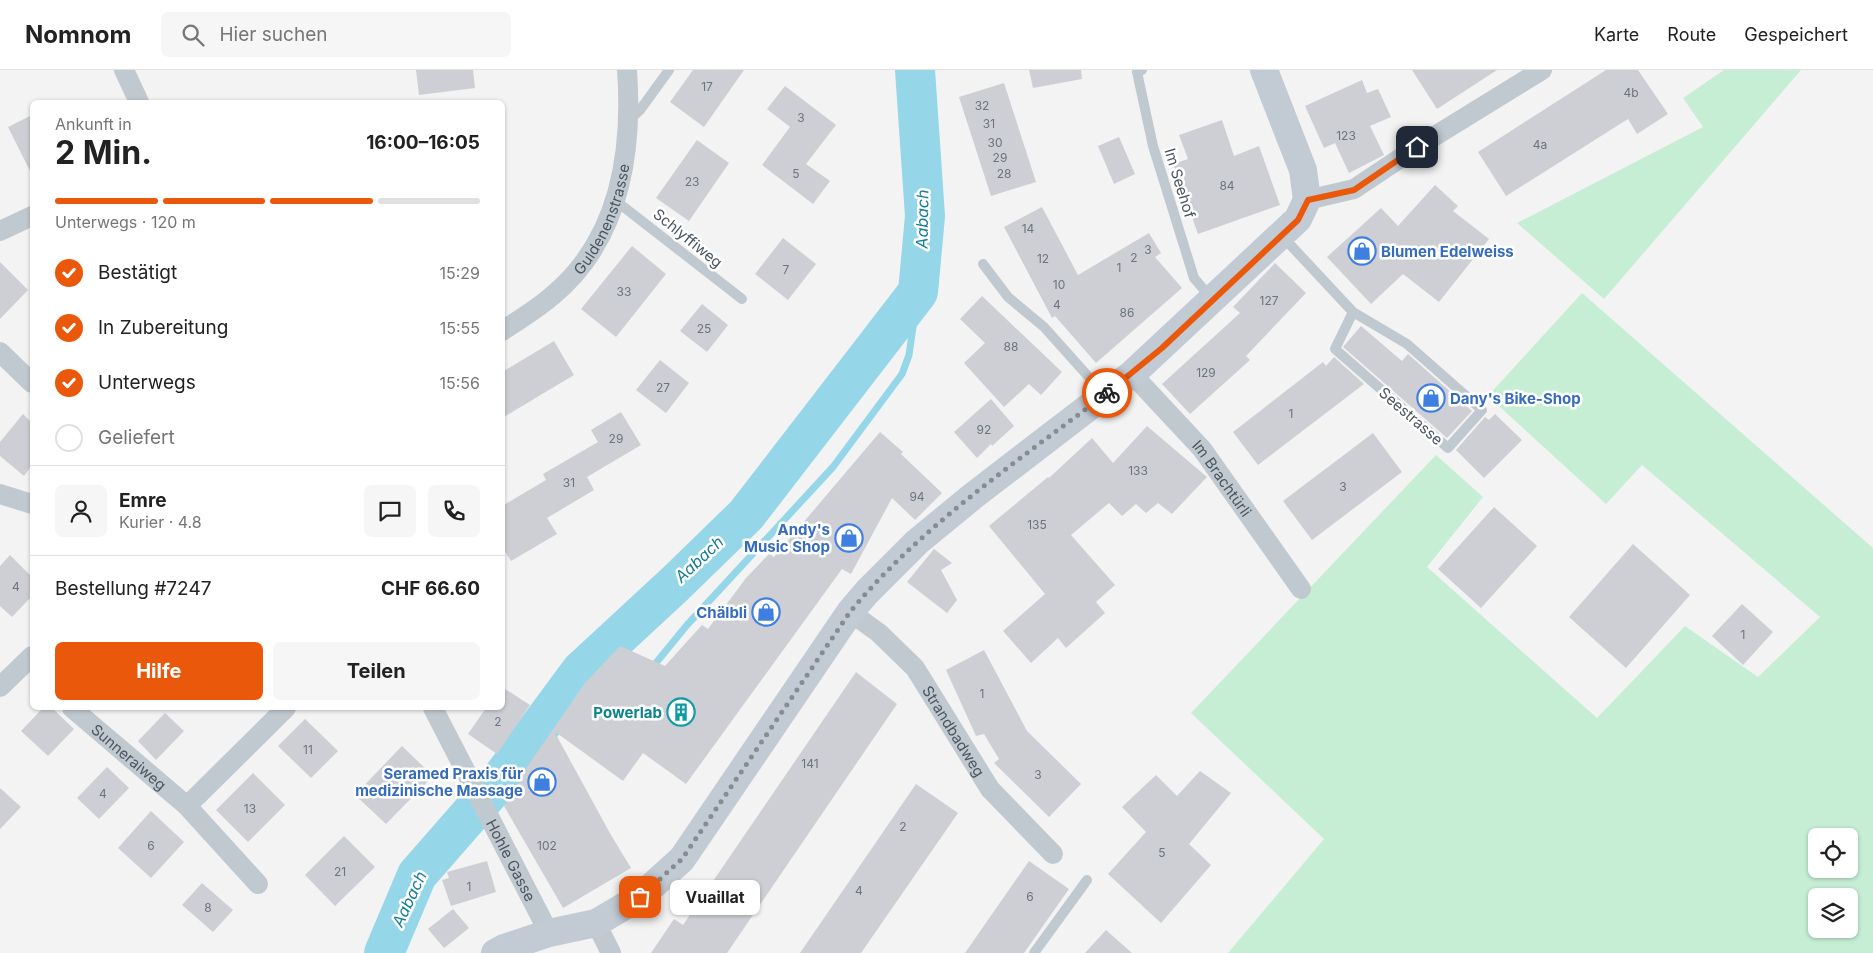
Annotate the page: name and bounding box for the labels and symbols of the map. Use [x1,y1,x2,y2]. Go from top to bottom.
house number: 17 [701,79,713,94]
house number: 4b [1623,85,1639,100]
house number: 32 [975,98,989,113]
house number: 3 [797,110,805,125]
house number: 31 [983,116,995,131]
pin [1396,126,1438,168]
house number: 123 [1336,128,1356,143]
house number: 30 [988,135,1002,150]
house number: 4a [1533,137,1547,152]
street label: Im Seehof [1160,146,1200,221]
house number: 29 [993,150,1007,165]
street label: Guldenenstrasse [569,162,633,278]
house number: 5 [792,166,800,181]
house number: 28 [997,166,1011,181]
house number: 23 [685,174,699,189]
house number: 84 [1219,178,1235,193]
water label: Aabach [911,189,933,250]
street label: Schlyffiweg [650,204,726,272]
house number: 14 [1022,221,1035,236]
shop icon: Blumen Edelweiss [1347,236,1377,266]
house number: 3 [1144,242,1152,257]
place label: Blumen Edelweiss [1381,242,1514,261]
house number: 2 [1130,250,1138,265]
house number: 12 [1037,251,1049,266]
house number: 1 [1117,260,1121,275]
house number: 7 [783,262,790,277]
house number: 10 [1053,277,1065,292]
house number: 33 [617,284,631,299]
house number: 127 [1260,293,1279,308]
house number: 4 [1053,297,1061,312]
house number: 86 [1120,305,1134,320]
house number: 25 [697,321,711,336]
house number: 88 [1004,339,1018,354]
house number: 129 [1196,365,1216,380]
courier [1082,368,1132,418]
house number: 27 [656,380,670,395]
street label: Seestrasse [1375,383,1447,449]
shop icon: Dany's Bike-Shop [1416,383,1446,413]
place label: Dany's Bike-Shop [1450,389,1581,408]
house number: 1 [1289,406,1293,421]
house number: 92 [977,422,991,437]
house number: 29 [609,431,623,446]
street label: Im Brachtürli [1189,436,1256,520]
house number: 133 [1128,463,1148,478]
house number: 31 [563,475,575,490]
house number: 3 [1339,479,1347,494]
house number: 94 [909,489,925,504]
house number: 135 [1027,517,1047,532]
place label: Andy's Music Shop [744,520,830,556]
shop icon: Andy's Music Shop [834,523,864,553]
water label: Aabach [670,532,727,587]
house number: 4 [12,579,20,594]
shop icon: Chälbli [751,597,781,627]
place label: Chälbli [696,603,747,622]
house number: 1 [1741,627,1745,642]
street label: Strandbadweg [919,682,989,780]
house number: 1 [980,686,984,701]
building icon: Powerlab [666,697,696,727]
place label: Powerlab [593,703,662,722]
house number: 2 [494,714,502,729]
street label: Sunneraiweg [88,719,171,794]
house number: 11 [303,742,313,757]
house number: 141 [801,756,819,771]
place label: Seramed Praxis für medizinische Massage [355,764,523,800]
shop icon: Seramed Praxis für medizinische Massage [527,767,557,797]
house number: 3 [1034,767,1042,782]
house number: 4 [99,786,107,801]
house number: 13 [244,801,256,816]
street label: Hohle Gasse [482,816,540,904]
house number: 2 [899,819,907,834]
house number: 6 [147,838,155,853]
house number: 102 [537,838,557,853]
house number: 5 [1158,845,1166,860]
house number: 21 [334,864,346,879]
water label: Aabach [387,868,431,931]
pin [619,876,661,918]
house number: 1 [467,879,471,894]
callout: Vuaillat [670,880,760,914]
house number: 4 [855,883,863,898]
house number: 6 [1026,889,1034,904]
house number: 8 [204,900,212,915]

